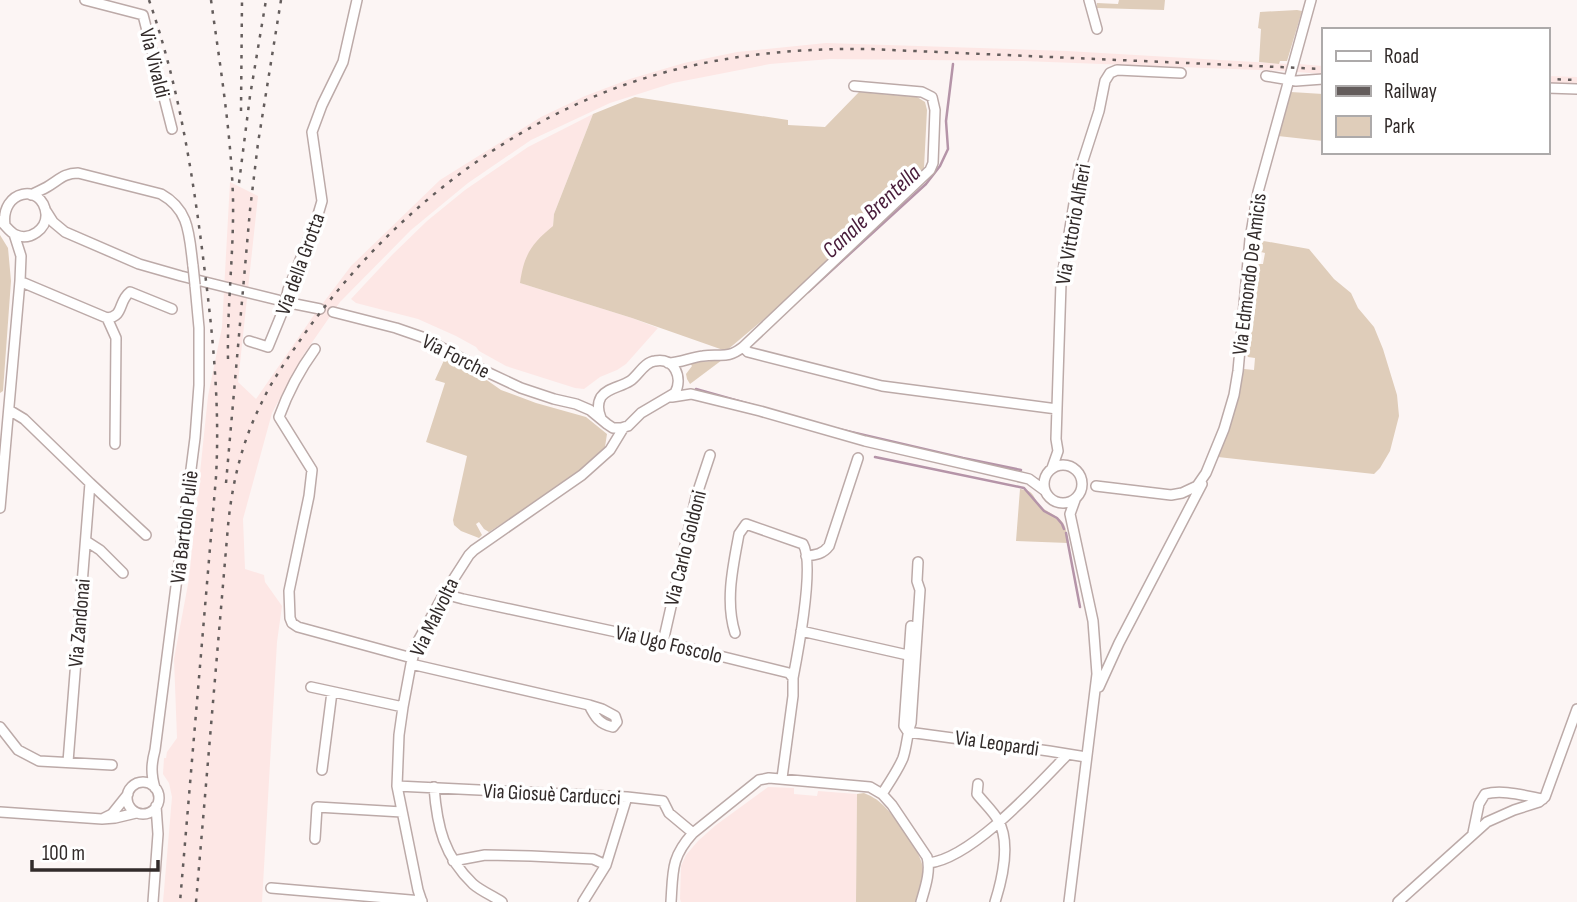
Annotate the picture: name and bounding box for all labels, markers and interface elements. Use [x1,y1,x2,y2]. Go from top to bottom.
street label: Via Vivaldi [134,26,175,100]
legend [1322,28,1549,154]
text: Road [1384,44,1419,69]
text: Railway [1384,79,1437,104]
text: Park [1384,114,1415,139]
water label: Canale Brentella [817,159,927,264]
street label: Via Vittorio Alfieri [1051,162,1096,286]
street label: Via Edmondo De Amicis [1227,192,1272,356]
street label: Via della Grotta [270,210,331,319]
street label: Via Forche [418,329,494,384]
street label: Via Bartolo Puliè [165,469,204,585]
street label: Via Carlo Goldoni [659,488,712,608]
street label: Via Malvolta [405,574,464,661]
street label: Via Zandonai [63,578,96,668]
street label: Via Ugo Foscolo [613,620,725,669]
street label: Via Leopardi [953,725,1041,762]
street label: Via Giosuè Carducci [483,778,621,811]
scale bar [32,828,158,872]
text: 100 m [42,841,85,866]

